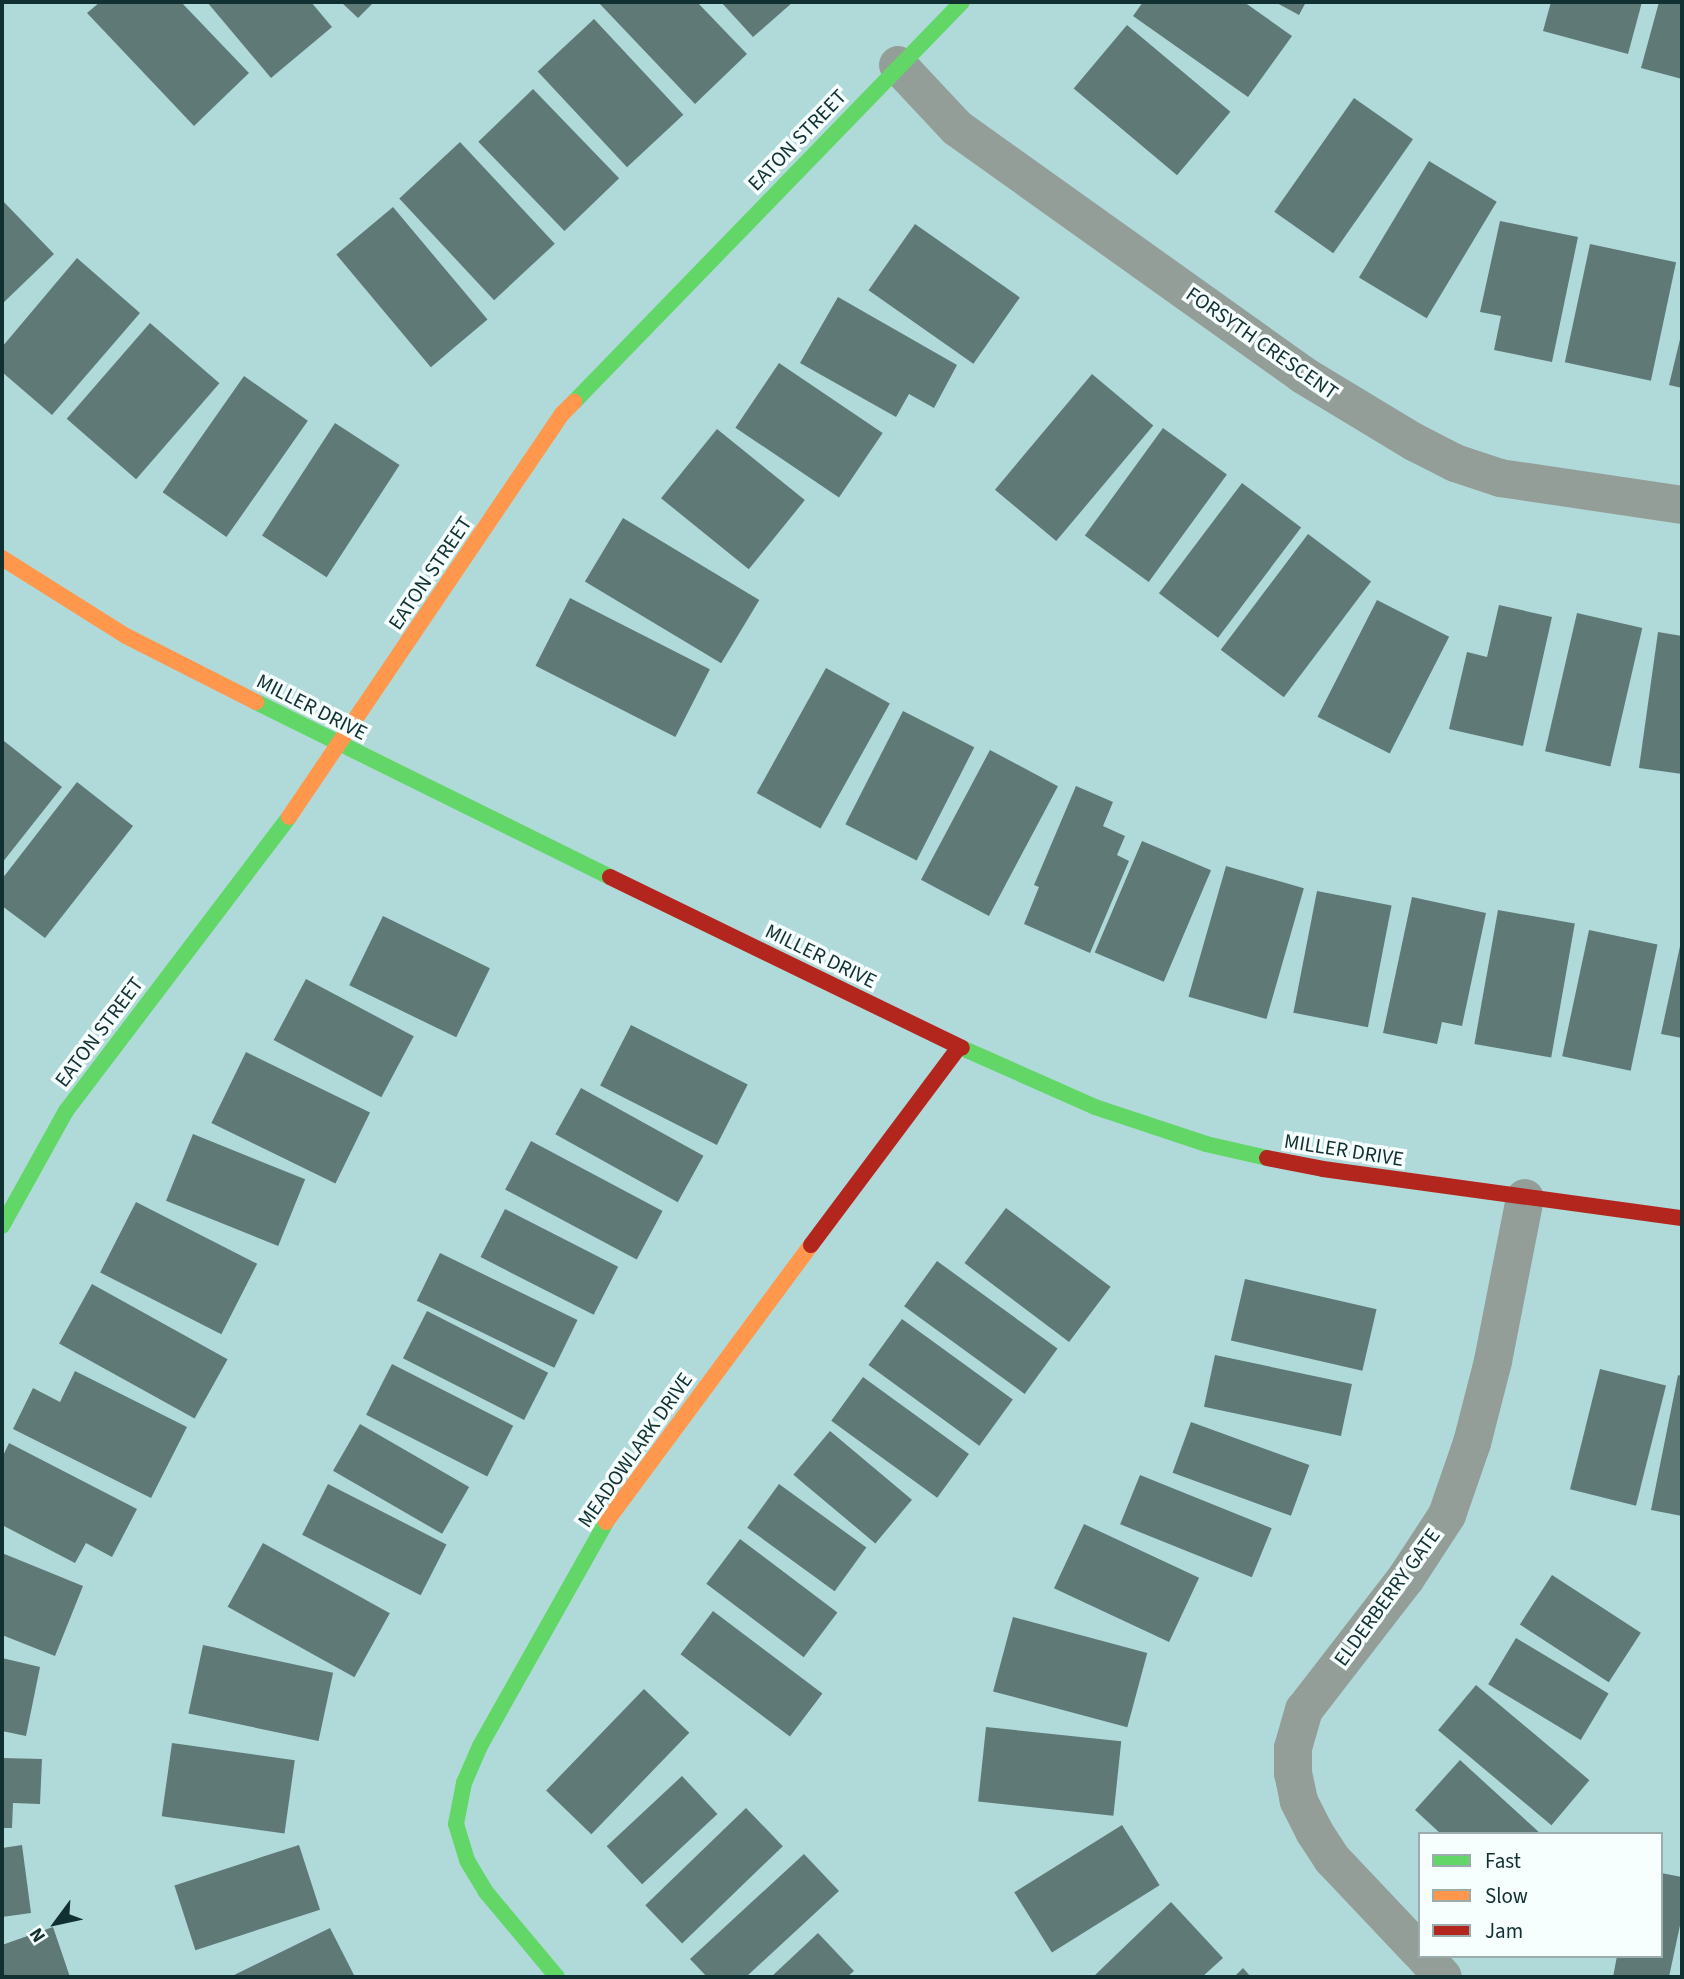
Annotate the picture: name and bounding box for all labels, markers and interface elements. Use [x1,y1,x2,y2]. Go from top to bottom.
street label: EATON STREET [742,84,852,196]
street label: FORSYTH CRESCENT [1181,281,1343,405]
street label: EATON STREET [383,512,477,634]
street label: MILLER DRIVE [253,668,371,746]
street label: MILLER DRIVE [761,918,881,994]
street label: EATON STREET [49,972,149,1092]
street label: MILLER DRIVE [1282,1128,1406,1172]
street label: MEADOWLARK DRIVE [572,1368,698,1532]
street label: ELDERBERRY GATE [1329,1523,1445,1671]
legend [1418,1832,1663,1958]
text: Fast [1485,1846,1521,1876]
text: Slow [1485,1881,1528,1911]
north arrow [21,1888,91,1958]
text: Jam [1485,1916,1523,1946]
text: N [23,1922,53,1947]

